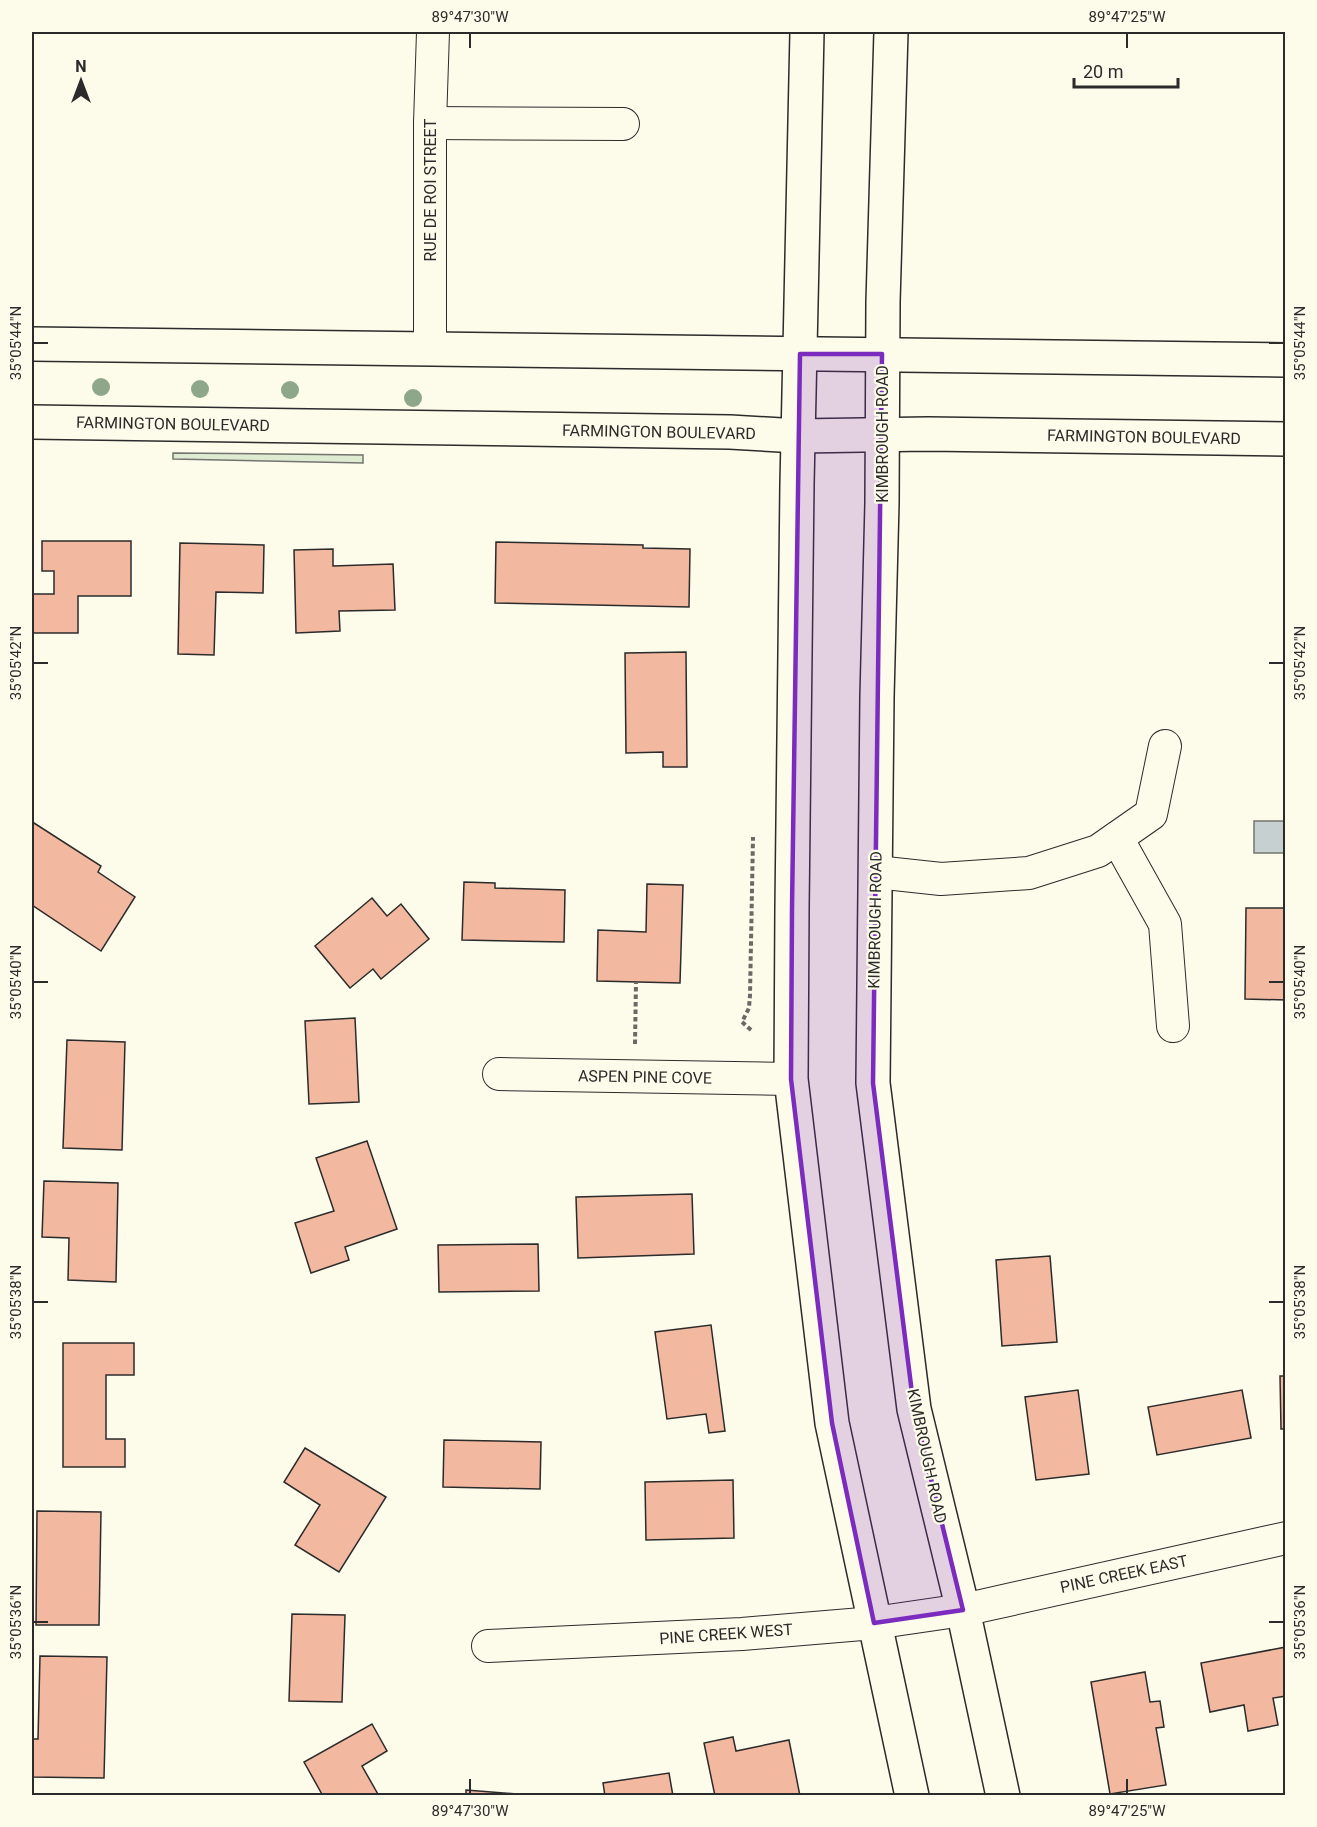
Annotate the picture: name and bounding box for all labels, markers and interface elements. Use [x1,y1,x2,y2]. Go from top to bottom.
text: 89°47'30"W [432,8,508,26]
text: 89°47'25"W [1089,8,1165,26]
north arrow [51,51,111,111]
scale bar [1074,51,1178,89]
text: N [75,57,87,76]
text: 20 m [1083,61,1123,82]
street label: RUE DE ROI STREET [421,118,440,261]
text: 35°05'44"N [7,306,25,380]
text: 35°05'44"N [1291,306,1309,380]
street label: KIMBROUGH ROAD [873,365,892,503]
street label: FARMINGTON BOULEVARD [76,413,270,435]
street label: FARMINGTON BOULEVARD [562,421,756,443]
street label: FARMINGTON BOULEVARD [1047,426,1241,448]
text: 35°05'42"N [7,626,25,700]
text: 35°05'42"N [1291,626,1309,700]
street label: KIMBROUGH ROAD [864,851,886,989]
text: 35°05'40"N [7,945,25,1019]
text: 35°05'40"N [1291,945,1309,1019]
street label: ASPEN PINE COVE [578,1066,712,1088]
text: 35°05'38"N [7,1265,25,1339]
text: 35°05'38"N [1291,1265,1309,1339]
street label: KIMBROUGH ROAD [903,1387,951,1525]
street label: PINE CREEK EAST [1058,1551,1190,1597]
text: 35°05'36"N [7,1585,25,1659]
text: 35°05'36"N [1291,1585,1309,1659]
street label: PINE CREEK WEST [659,1620,794,1648]
text: 89°47'30"W [432,1802,508,1820]
text: 89°47'25"W [1089,1802,1165,1820]

